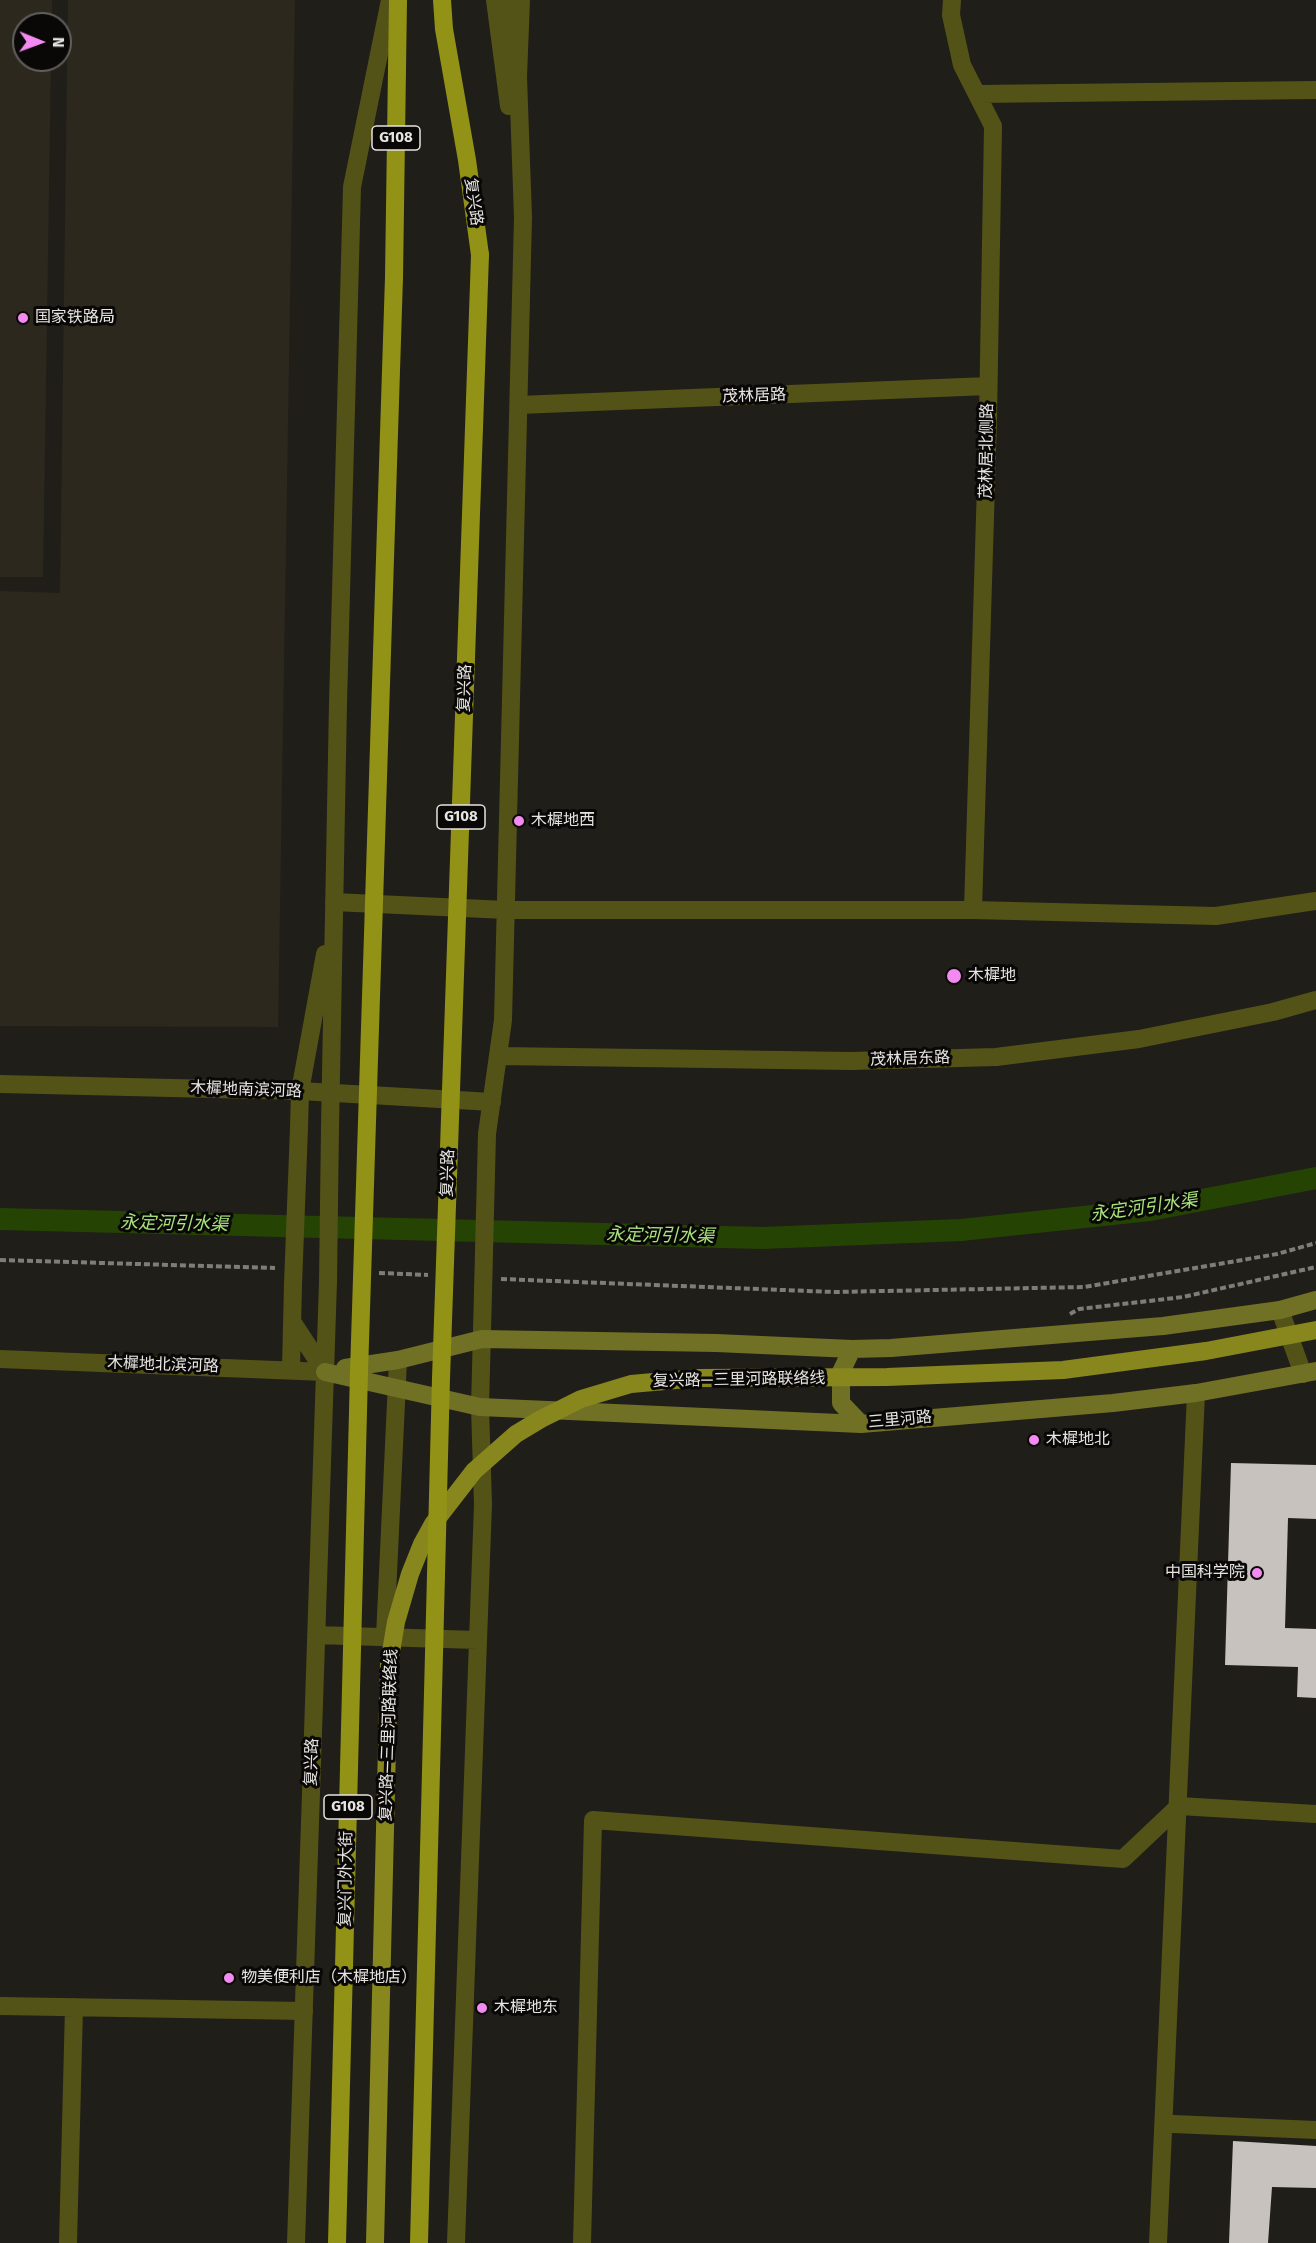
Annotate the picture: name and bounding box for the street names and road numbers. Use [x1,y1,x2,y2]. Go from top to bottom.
road number: G108 [372,126,420,150]
street label: 复兴路 [460,177,486,227]
street label: 茂林居路 [722,385,786,407]
street label: 茂林居北侧路 [977,403,997,499]
street label: 复兴路 [455,664,475,712]
road number: G108 [437,805,485,829]
street label: 茂林居东路 [870,1048,950,1070]
street label: 木樨地南滨河路 [190,1078,302,1102]
street label: 复兴路 [438,1149,458,1197]
street label: 木樨地北滨河路 [107,1353,219,1377]
street label: 复兴路—三里河路联络线 [653,1369,825,1391]
street label: 三里河路 [867,1408,933,1432]
street label: 复兴路—三里河路联络线 [376,1648,402,1822]
street label: 复兴路 [302,1738,322,1786]
road number: G108 [324,1795,372,1819]
street label: 复兴门外大街 [336,1831,356,1927]

